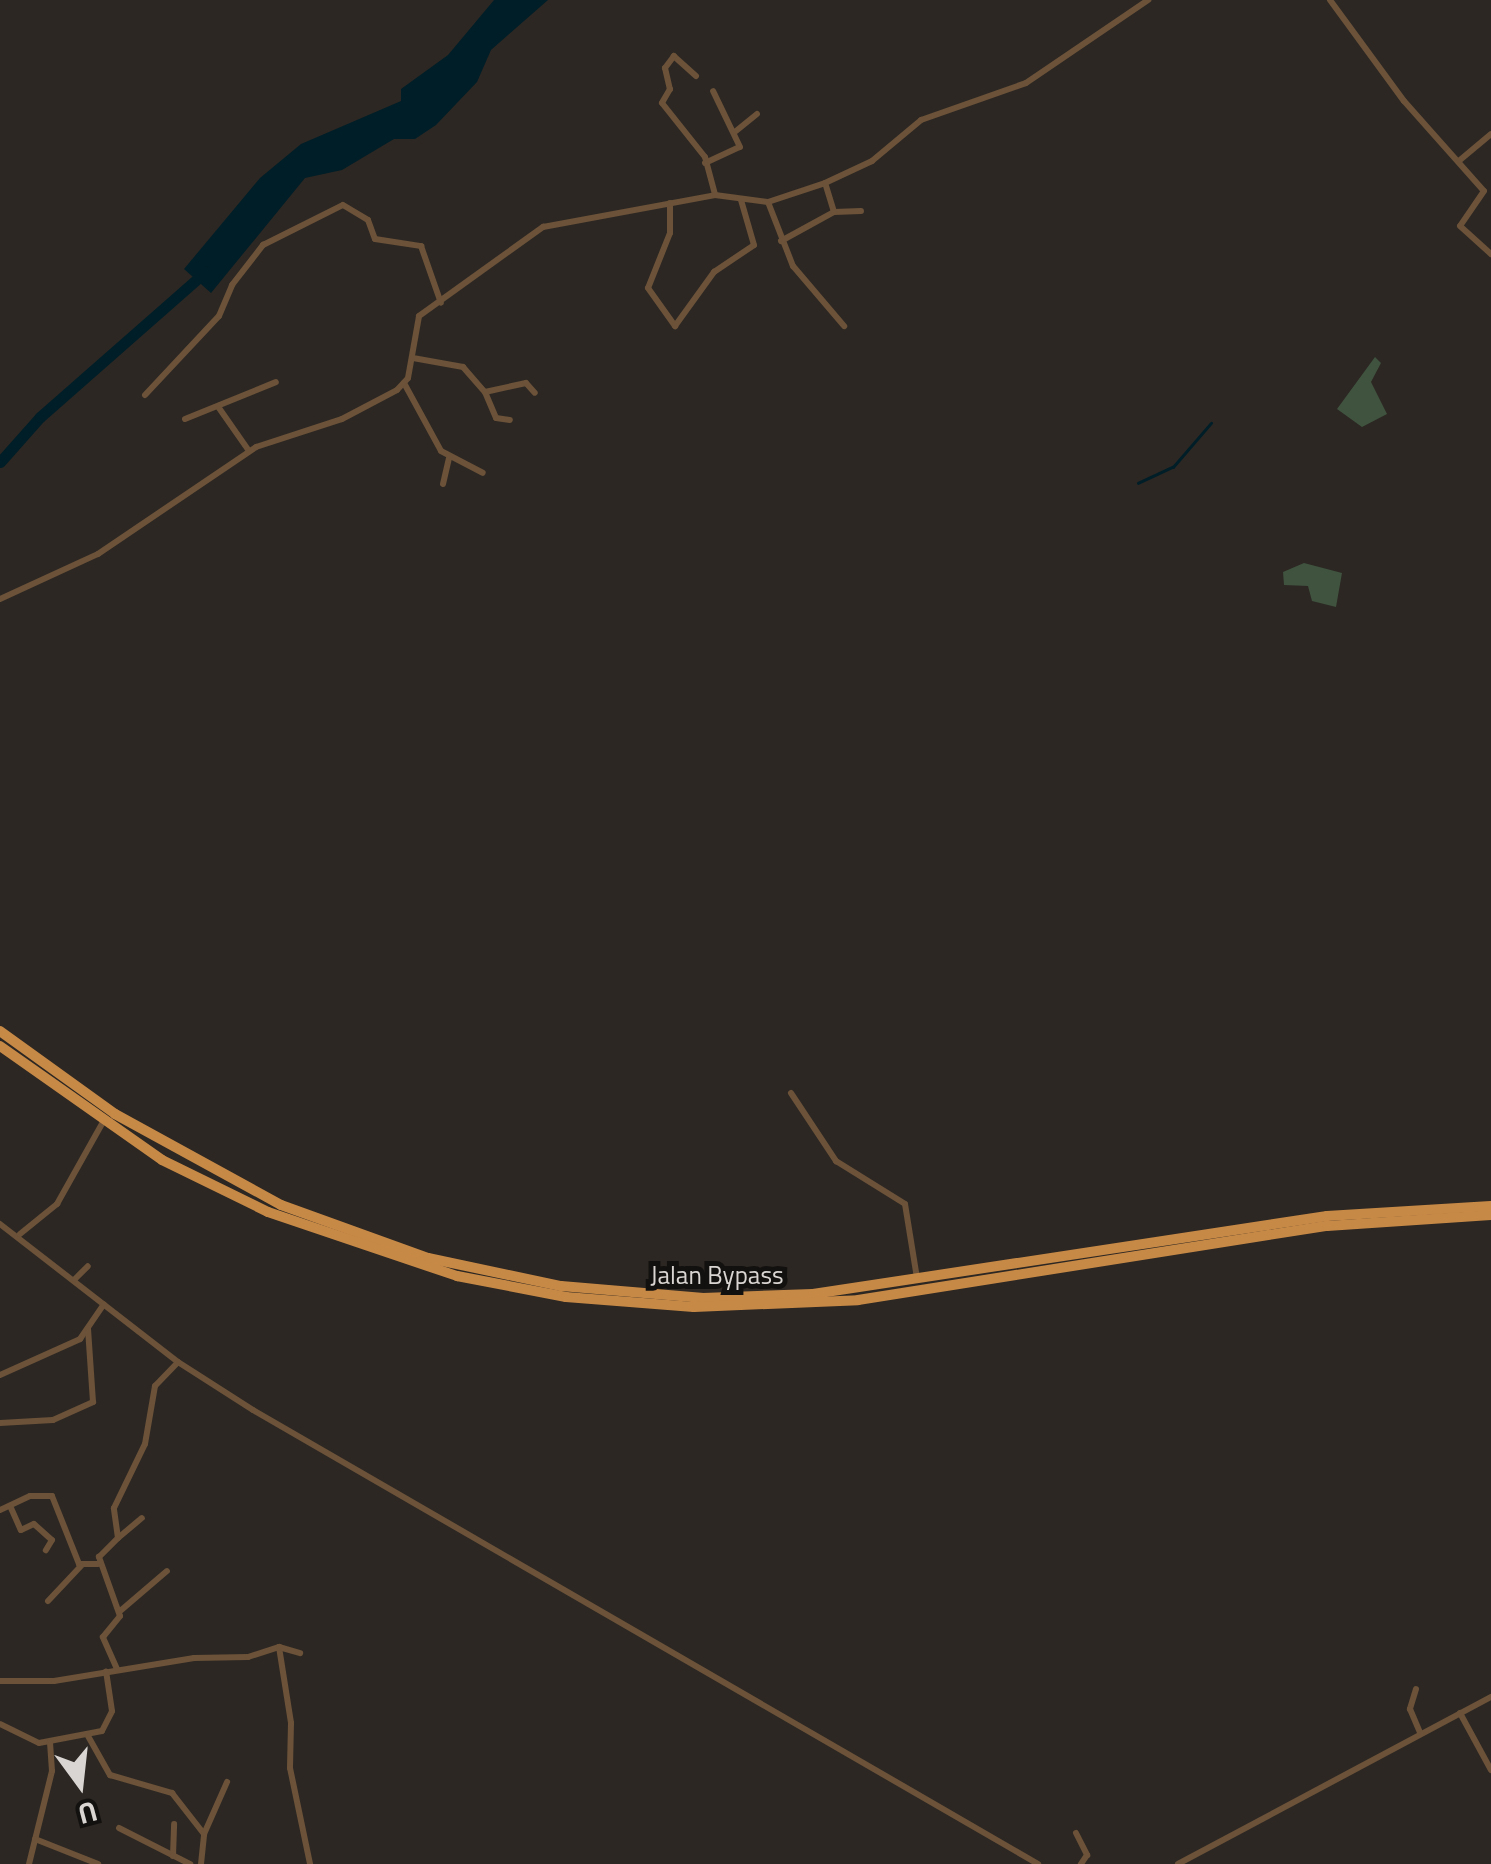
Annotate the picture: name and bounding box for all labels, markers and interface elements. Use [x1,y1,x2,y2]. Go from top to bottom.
street label: Jalan Bypass [650,1260,784,1290]
north arrow [30,1734,130,1834]
text: U [73,1790,102,1837]

